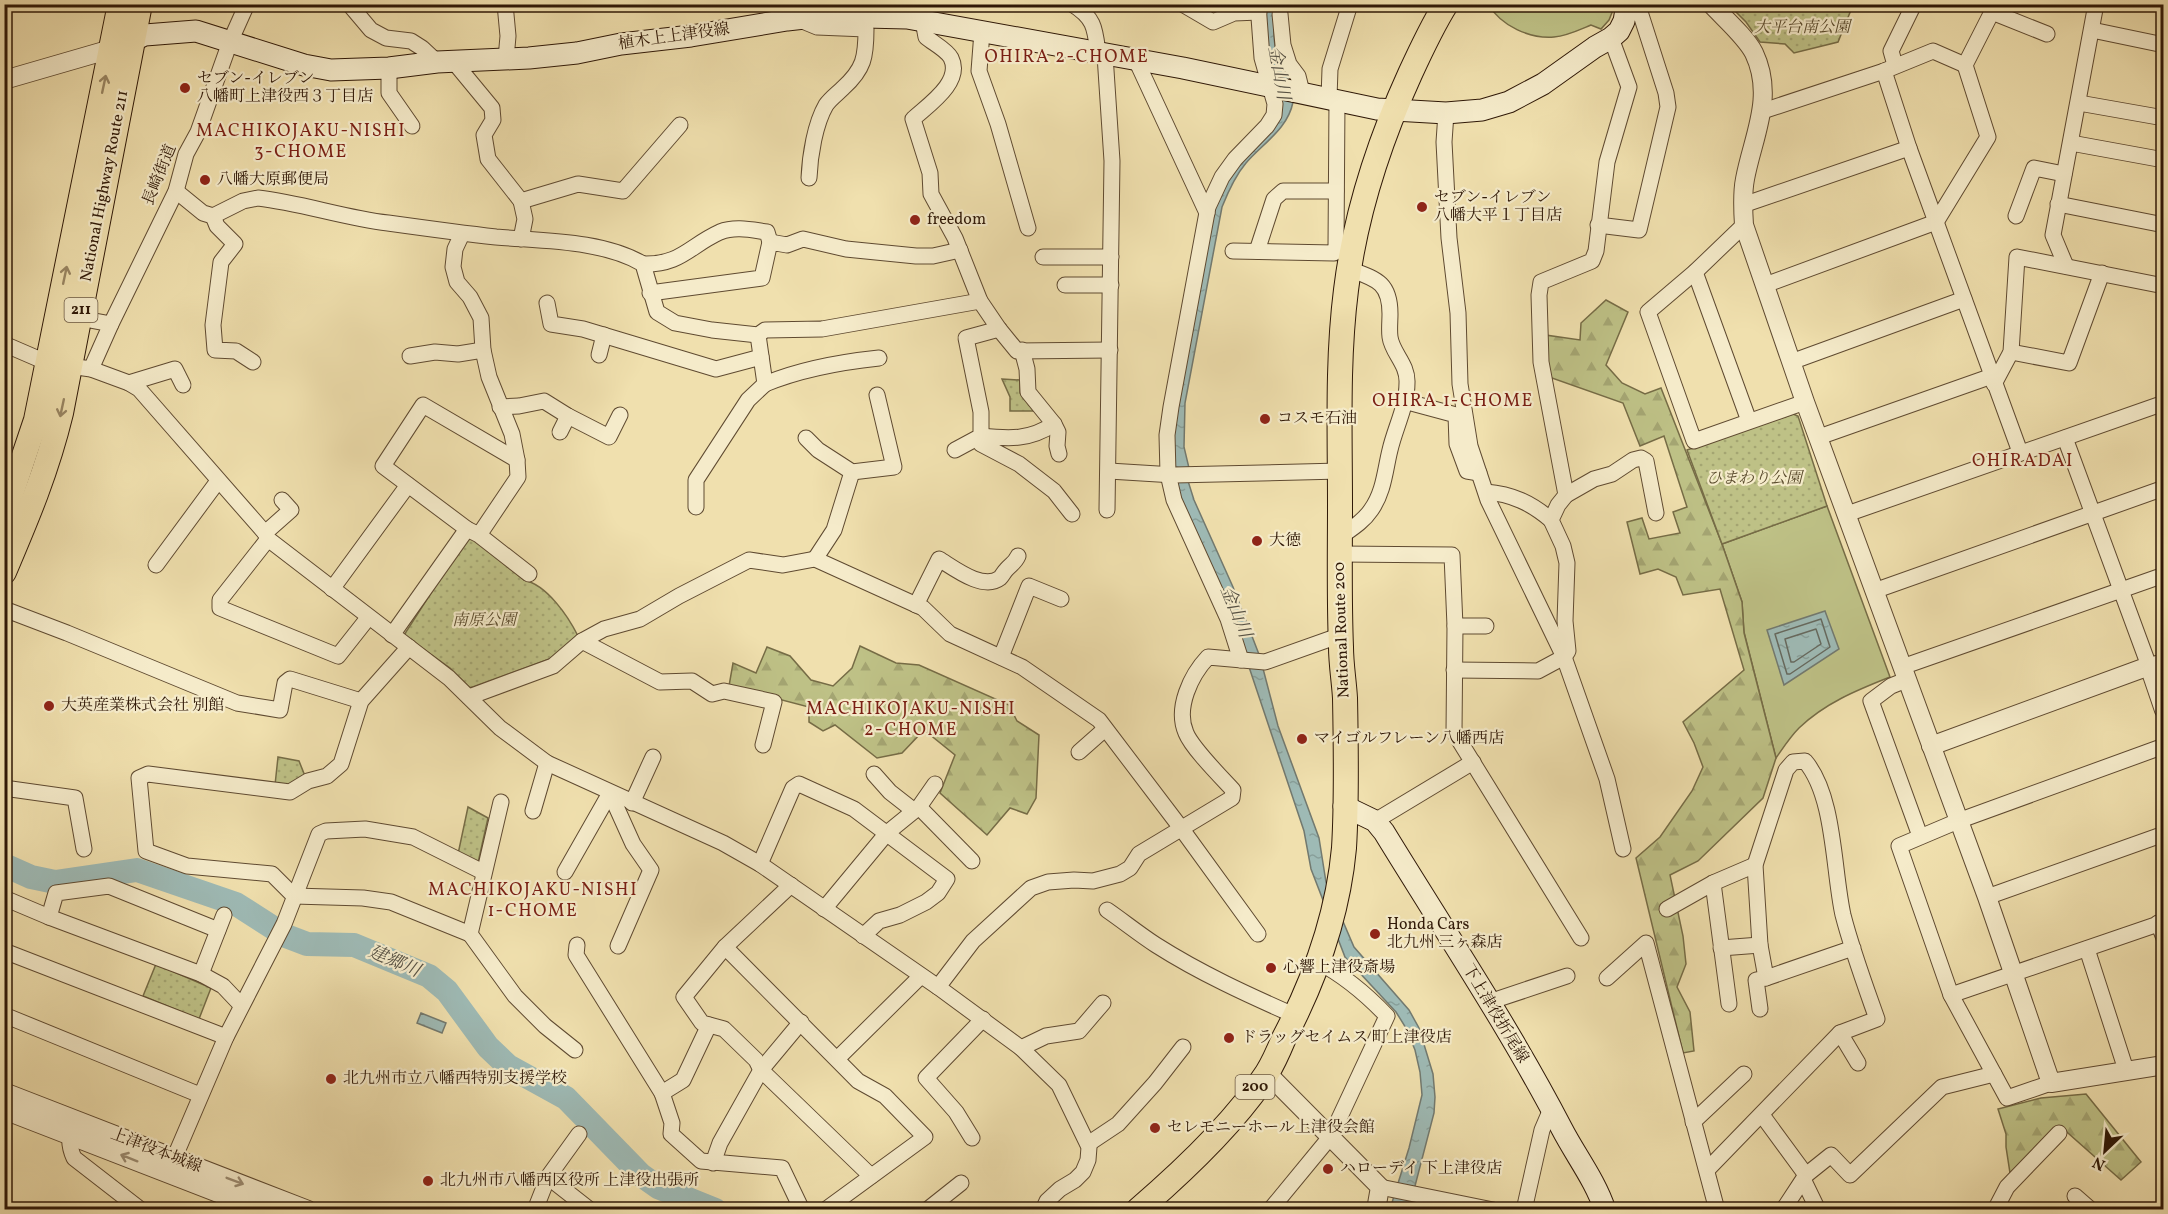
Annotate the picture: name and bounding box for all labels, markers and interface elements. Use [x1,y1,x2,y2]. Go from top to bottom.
park label: 大平台南公園 [1754,17,1853,39]
street label: 植木上上津役線 [617,18,731,56]
water label: 金山川 [1261,44,1295,104]
district label: OHIRA 2-CHOME [985,45,1149,70]
place label: セブン-イレブン 八幡町上津役西３丁目店 [197,68,373,108]
one-way arrow [99,75,110,94]
marker: セブン-イレブン 八幡町上津役西３丁目店 [178,81,192,95]
street label: National Highway Route 211 [76,88,134,284]
district label: MACHIKOJAKU-NISHI 3-CHOME [196,119,406,165]
street label: 長崎街道 [138,141,182,209]
place label: 八幡大原郵便局 [217,169,329,191]
marker: 八幡大原郵便局 [198,173,212,187]
place label: セブン-イレブン 八幡大平１丁目店 [1434,187,1562,227]
marker: セブン-イレブン 八幡大平１丁目店 [1415,200,1429,214]
place label: freedom [927,209,986,231]
marker: freedom [908,213,922,227]
one-way arrow [60,266,72,285]
road number: 211 [64,298,98,322]
district label: OHIRA 1-CHOME [1372,389,1534,414]
one-way arrow [56,398,67,417]
place label: コスモ石油 [1277,408,1357,430]
marker: コスモ石油 [1258,412,1272,426]
district label: OHIRADAI [1972,449,2074,474]
park label: ひまわり公園 [1706,468,1805,490]
place label: 大徳 [1269,530,1301,552]
marker: 大徳 [1250,534,1264,548]
street label: National Route 200 [1329,561,1355,699]
water label: 金山川 [1213,582,1257,644]
park label: 南原公園 [452,610,519,632]
place label: 大英産業株式会社 別館 [61,695,224,717]
district label: MACHIKOJAKU-NISHI 2-CHOME [806,697,1016,743]
marker: 大英産業株式会社 別館 [42,699,56,713]
place label: マイゴルフレーン八幡西店 [1314,728,1504,750]
marker: マイゴルフレーン八幡西店 [1295,732,1309,746]
district label: MACHIKOJAKU-NISHI 1-CHOME [428,878,638,924]
place label: Honda Cars 北九州 三ヶ森店 [1387,914,1502,954]
marker: Honda Cars 北九州 三ヶ森店 [1368,927,1382,941]
water label: 建郷川 [364,940,426,985]
place label: 心響上津役斎場 [1283,957,1395,979]
street label: 下上津役折尾線 [1457,960,1533,1068]
marker: 心響上津役斎場 [1264,961,1278,975]
place label: ドラッグセイムス 町上津役店 [1241,1027,1451,1049]
marker: ドラッグセイムス 町上津役店 [1222,1031,1236,1045]
place label: 北九州市立八幡西特別支援学校 [343,1068,567,1090]
marker: 北九州市立八幡西特別支援学校 [324,1072,338,1086]
road number: 200 [1236,1075,1274,1099]
place label: セレモニーホール上津役会館 [1167,1117,1375,1139]
marker: セレモニーホール上津役会館 [1148,1121,1162,1135]
north arrow [2075,1121,2135,1181]
street label: 上津役本城線 [107,1124,205,1178]
text: N [2089,1150,2109,1175]
one-way arrow [121,1152,139,1163]
place label: ハローデイ 下上津役店 [1340,1158,1502,1180]
marker: ハローデイ 下上津役店 [1321,1162,1335,1176]
place label: 北九州市八幡西区役所 上津役出張所 [440,1170,699,1192]
marker: 北九州市八幡西区役所 上津役出張所 [421,1174,435,1188]
one-way arrow [225,1177,244,1188]

